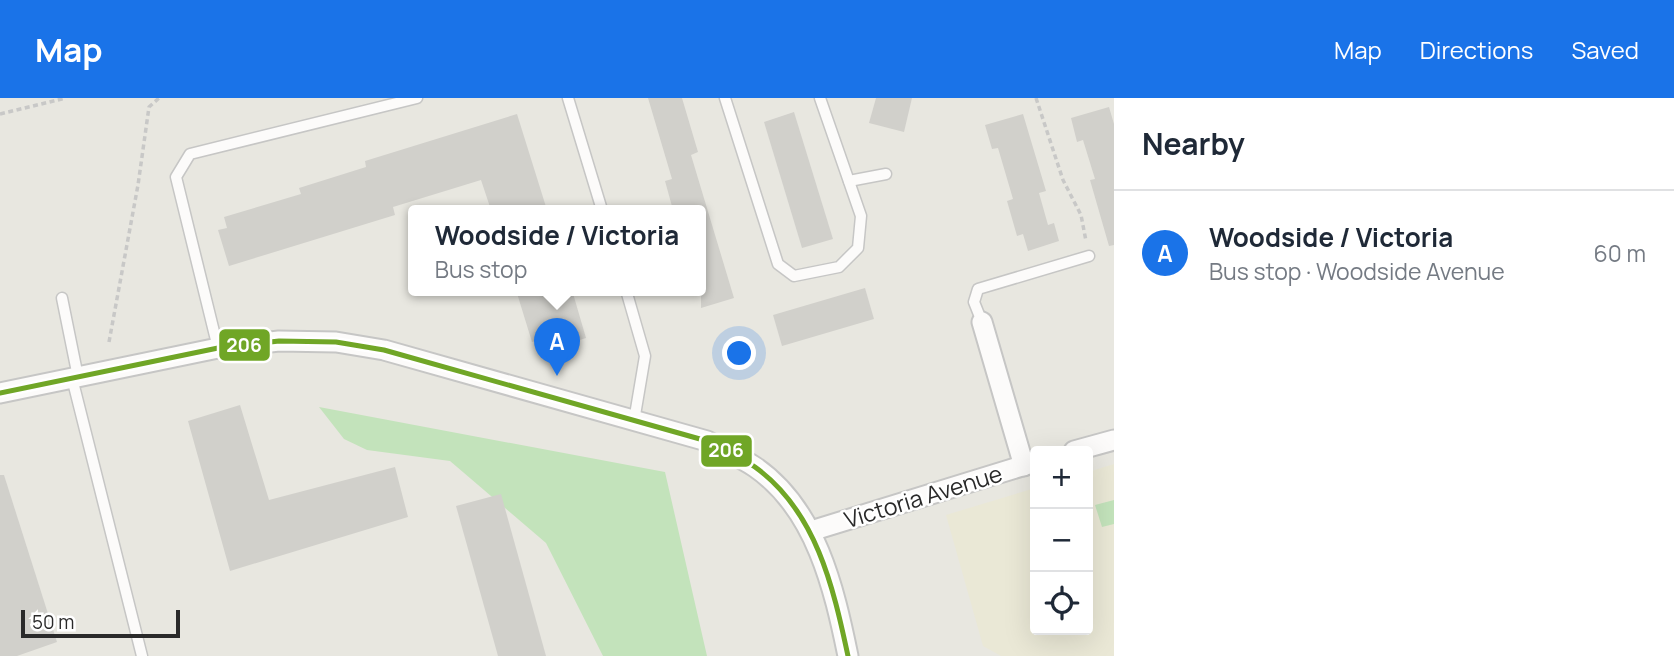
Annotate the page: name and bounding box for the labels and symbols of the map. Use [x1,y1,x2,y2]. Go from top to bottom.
pin: A [534,318,580,376]
line badge: 206 [218,328,271,362]
text: 206 [226,332,262,358]
your location [722,336,756,370]
line badge: 206 [700,434,753,468]
text: 206 [708,437,744,463]
street label: Victoria Avenue [840,457,1006,535]
scale bar [21,607,180,639]

